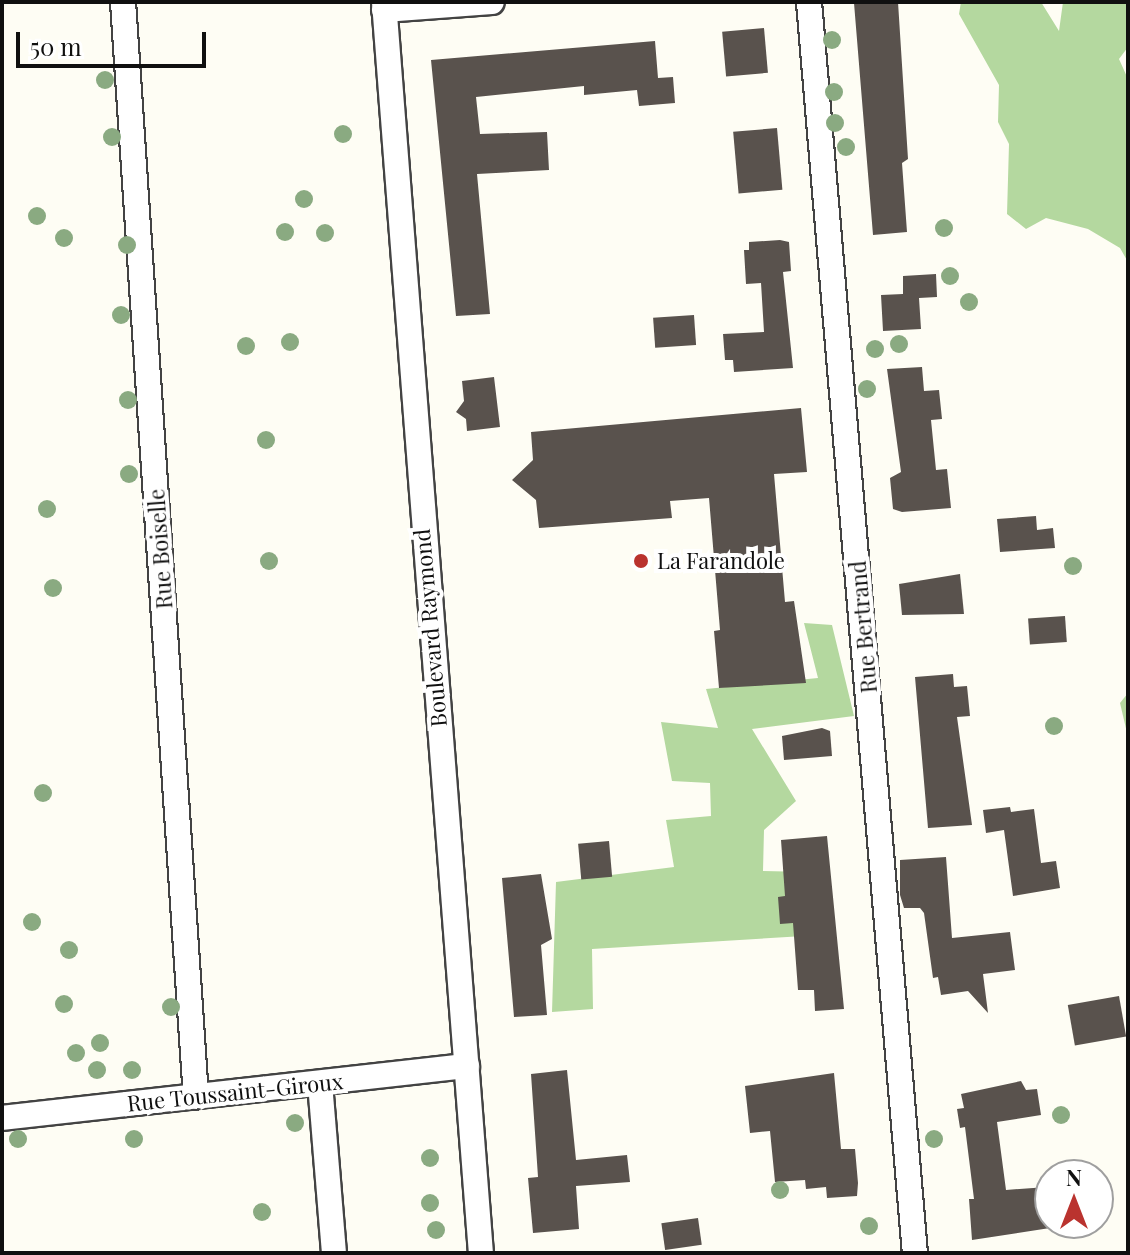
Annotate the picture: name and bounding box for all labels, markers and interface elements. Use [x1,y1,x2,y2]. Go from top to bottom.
scale bar [20,16,210,66]
text: 50 m [30,30,82,62]
street label: Rue Boiselle [143,488,177,610]
street label: Boulevard Raymond [408,528,452,728]
place label: La Farandole [657,548,785,574]
marker: La Farandole [632,552,650,570]
street label: Rue Bertrand [844,560,882,694]
street label: Rue Toussaint-Giroux [125,1067,345,1117]
north arrow [1034,1159,1114,1239]
text: N [1066,1162,1082,1192]

